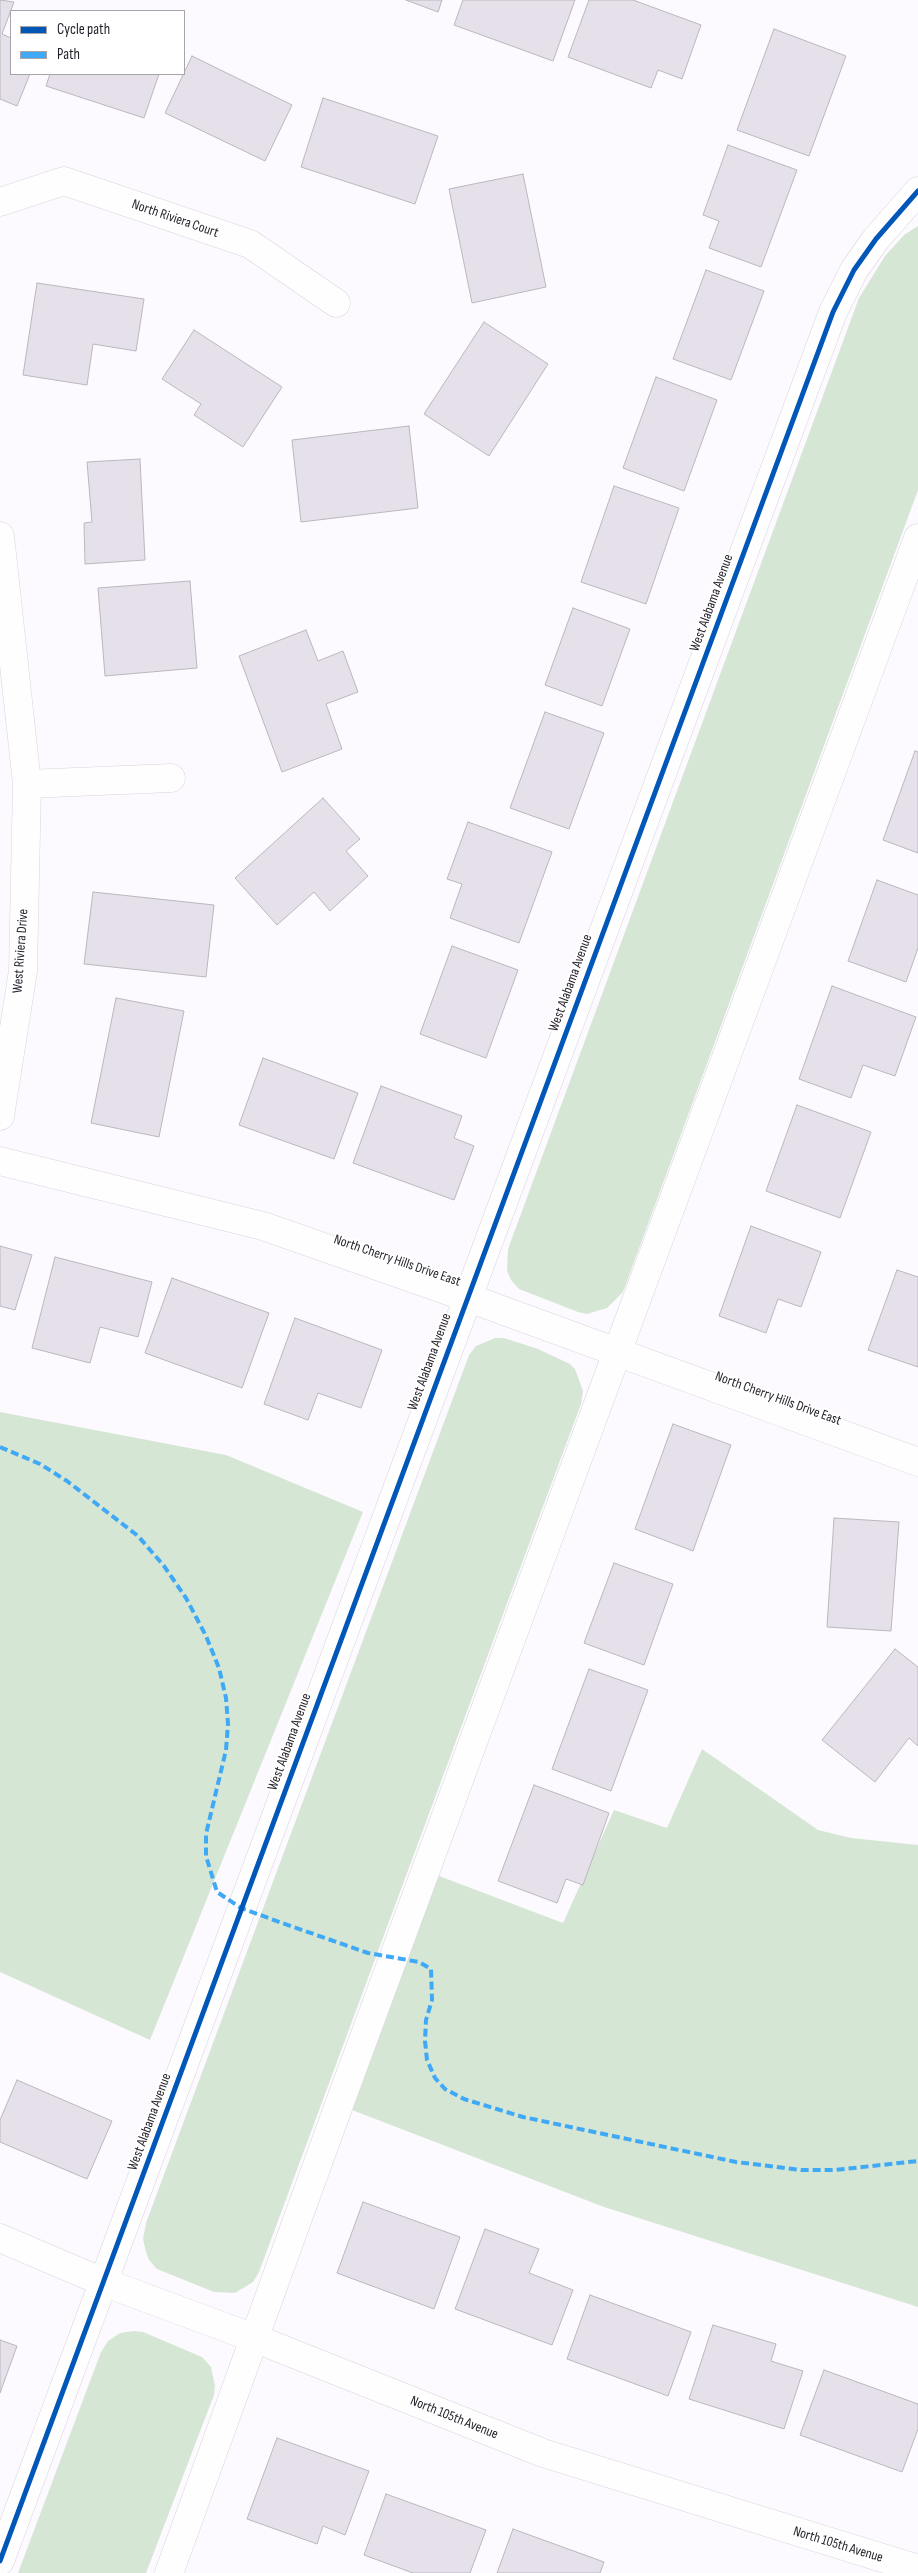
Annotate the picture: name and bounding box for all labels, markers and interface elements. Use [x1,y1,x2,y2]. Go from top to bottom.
legend [10,10,185,75]
text: Cycle path [57,20,110,39]
text: Path [57,45,80,64]
street label: North Riviera Court [129,196,221,242]
street label: West Alabama Avenue [687,552,737,654]
street label: West Riviera Drive [10,908,32,994]
street label: West Alabama Avenue [546,932,596,1034]
street label: North Cherry Hills Drive East [331,1231,463,1291]
street label: West Alabama Avenue [405,1311,455,1413]
street label: North Cherry Hills Drive East [713,1368,843,1430]
street label: West Alabama Avenue [265,1691,315,1793]
street label: West Alabama Avenue [125,2071,175,2173]
street label: North 105th Avenue [408,2393,500,2443]
street label: North 105th Avenue [791,2523,885,2567]

